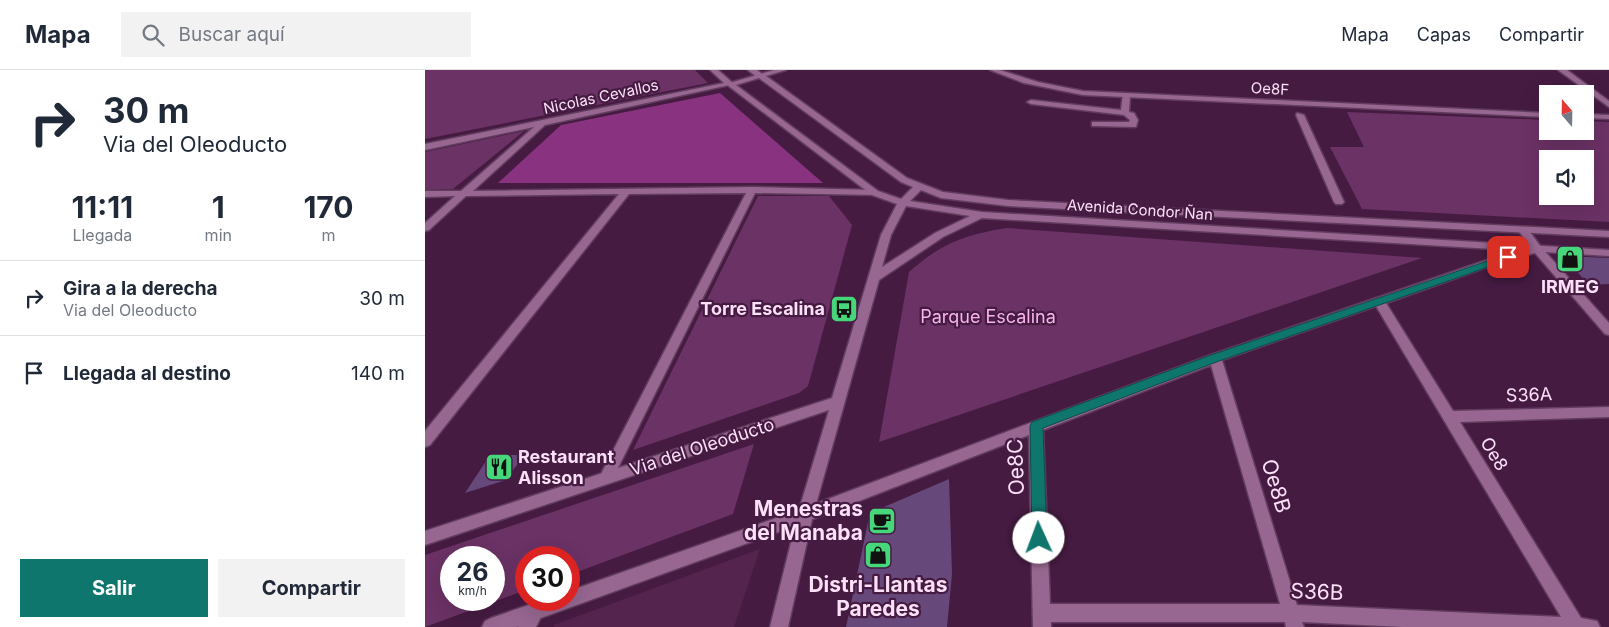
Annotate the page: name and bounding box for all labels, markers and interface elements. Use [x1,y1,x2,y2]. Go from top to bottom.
search box [121,12,471,57]
text: Mapa [25,20,91,49]
icon: search [139,21,167,49]
text: Buscar aquí [179,23,285,46]
text: Mapa [1341,24,1389,45]
text: Capas [1417,24,1471,45]
text: Compartir [1499,24,1584,45]
street label: Nicolas Cevallos [542,75,660,118]
street label: Oe8F [1250,78,1290,99]
north arrow [1539,85,1594,140]
map controls [1539,85,1594,205]
text: 30 m [103,89,189,131]
icon: right [20,90,85,155]
text: Via del Oleoducto [103,131,287,157]
button: sound [1539,150,1594,205]
text: 11:11 [71,189,133,225]
text: 1 [212,189,225,225]
text: 170 [303,189,354,225]
street label: Avenida Condor Ñan [1067,195,1214,224]
text: Llegada [72,225,132,245]
text: min [205,225,232,245]
text: m [321,225,335,245]
pin [1487,236,1529,278]
icon: arrive [1494,243,1522,271]
shop icon: IRMEG [1555,244,1585,274]
place label: IRMEG [1541,276,1599,297]
text: Gira a la derecha [63,277,218,300]
icon: right [20,284,48,312]
text: 30 m [359,287,405,310]
bus stop icon: Torre Escalina [829,294,859,324]
place label: Torre Escalina [700,298,825,319]
text: Via del Oleoducto [63,300,197,320]
park label: Parque Escalina [920,306,1056,327]
icon: arrive [20,359,48,387]
text: Llegada al destino [63,362,231,385]
text: 140 m [351,362,405,385]
street label: S36A [1506,383,1552,406]
street label: Via del Oleoducto [627,413,777,480]
street label: Oe8 [1476,433,1513,474]
street label: Oe8C [1002,438,1029,496]
place label: Restaurant Alisson [518,446,614,488]
restaurant icon: Restaurant Alisson [484,452,514,482]
street label: Oe8B [1256,456,1296,516]
place label: Menestras del Manaba [744,496,863,545]
cafe icon: Menestras del Manaba [867,506,897,536]
position arrow [1012,511,1064,563]
shop icon: Distri-Llantas Paredes [863,540,893,570]
speed limit sign: 30 [515,546,580,611]
text: 26 [457,557,488,587]
button: Salir [20,559,208,617]
button: Compartir [218,559,405,617]
place label: Distri-Llantas Paredes [808,572,948,621]
street label: S36B [1290,578,1344,605]
text: km/h [458,583,487,598]

